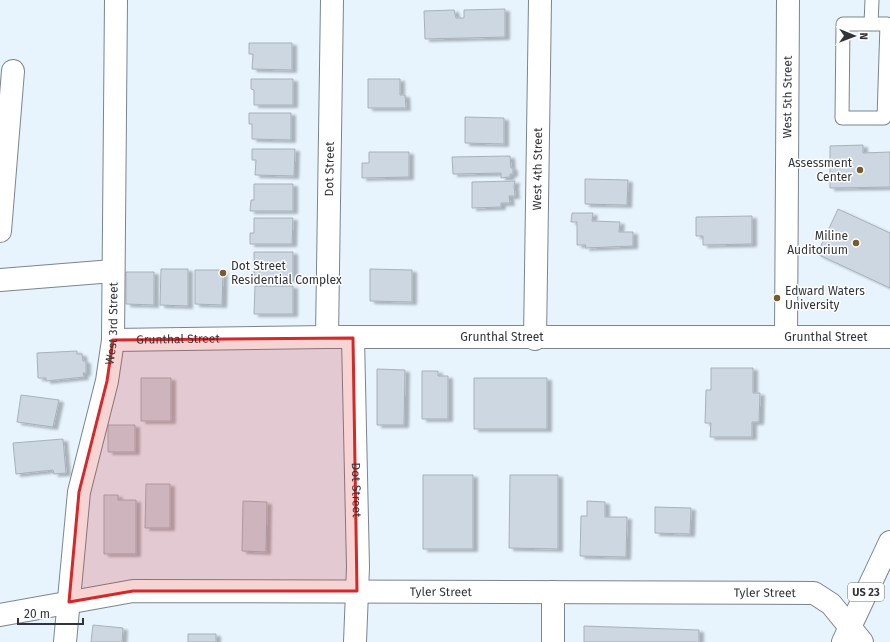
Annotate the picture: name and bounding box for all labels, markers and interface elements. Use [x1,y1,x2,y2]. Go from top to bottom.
north arrow [834,16,874,56]
text: N [857,32,870,40]
street label: West 5th Street [780,55,795,138]
street label: West 4th Street [530,127,545,211]
street label: Dot Street [322,141,337,197]
place label: Assessment Center [788,156,853,184]
marker: Assessment Center [855,165,865,175]
place label: Miline Auditorium [787,229,848,257]
marker: Miline Auditorium [851,238,861,248]
place label: Dot Street Residential Complex [231,259,342,287]
marker: Dot Street Residential Complex [218,268,228,278]
street label: West 3rd Street [102,281,121,366]
place label: Edward Waters University [785,284,865,312]
marker: Edward Waters University [772,293,782,303]
street label: Grunthal Street [460,330,544,344]
street label: Grunthal Street [784,330,868,344]
street label: Grunthal Street [136,331,220,347]
street label: Dot Street [349,462,364,518]
road number: US 23 [848,583,884,601]
street label: Tyler Street [410,585,473,599]
street label: Tyler Street [734,586,797,600]
scale bar [18,600,83,626]
text: 20 m [24,607,50,621]

